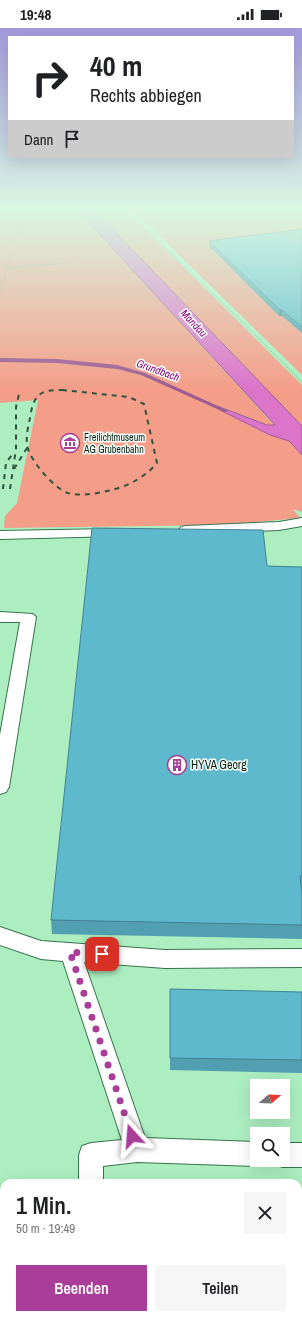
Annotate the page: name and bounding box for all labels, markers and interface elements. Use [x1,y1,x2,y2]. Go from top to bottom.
text: 19:48 [20,4,51,25]
text: 40 m [90,47,142,85]
icon: right [24,52,76,104]
text: Rechts abbiegen [90,83,202,108]
icon: arrive [61,128,83,150]
text: Dann [24,129,53,150]
water label: Mandau [178,306,210,340]
water label: Grundbach [135,356,181,384]
place label: Freilichtmuseum AG Grubenbahn [83,431,145,456]
museum icon: Freilichtmuseum AG Grubenbahn [59,432,81,454]
building icon: HYVA Georg [166,754,188,776]
place label: HYVA Georg [191,757,247,773]
pin [85,937,119,971]
icon: arrive [91,943,113,965]
north arrow [250,1079,290,1119]
map controls [250,1079,290,1167]
position arrow [111,1115,153,1157]
button: search [250,1127,290,1167]
text: 1 Min. [16,1189,71,1221]
button: close [244,1192,286,1234]
text: 50 m · 19:49 [16,1220,75,1237]
button: Beenden [16,1265,147,1311]
button: Teilen [155,1265,286,1311]

